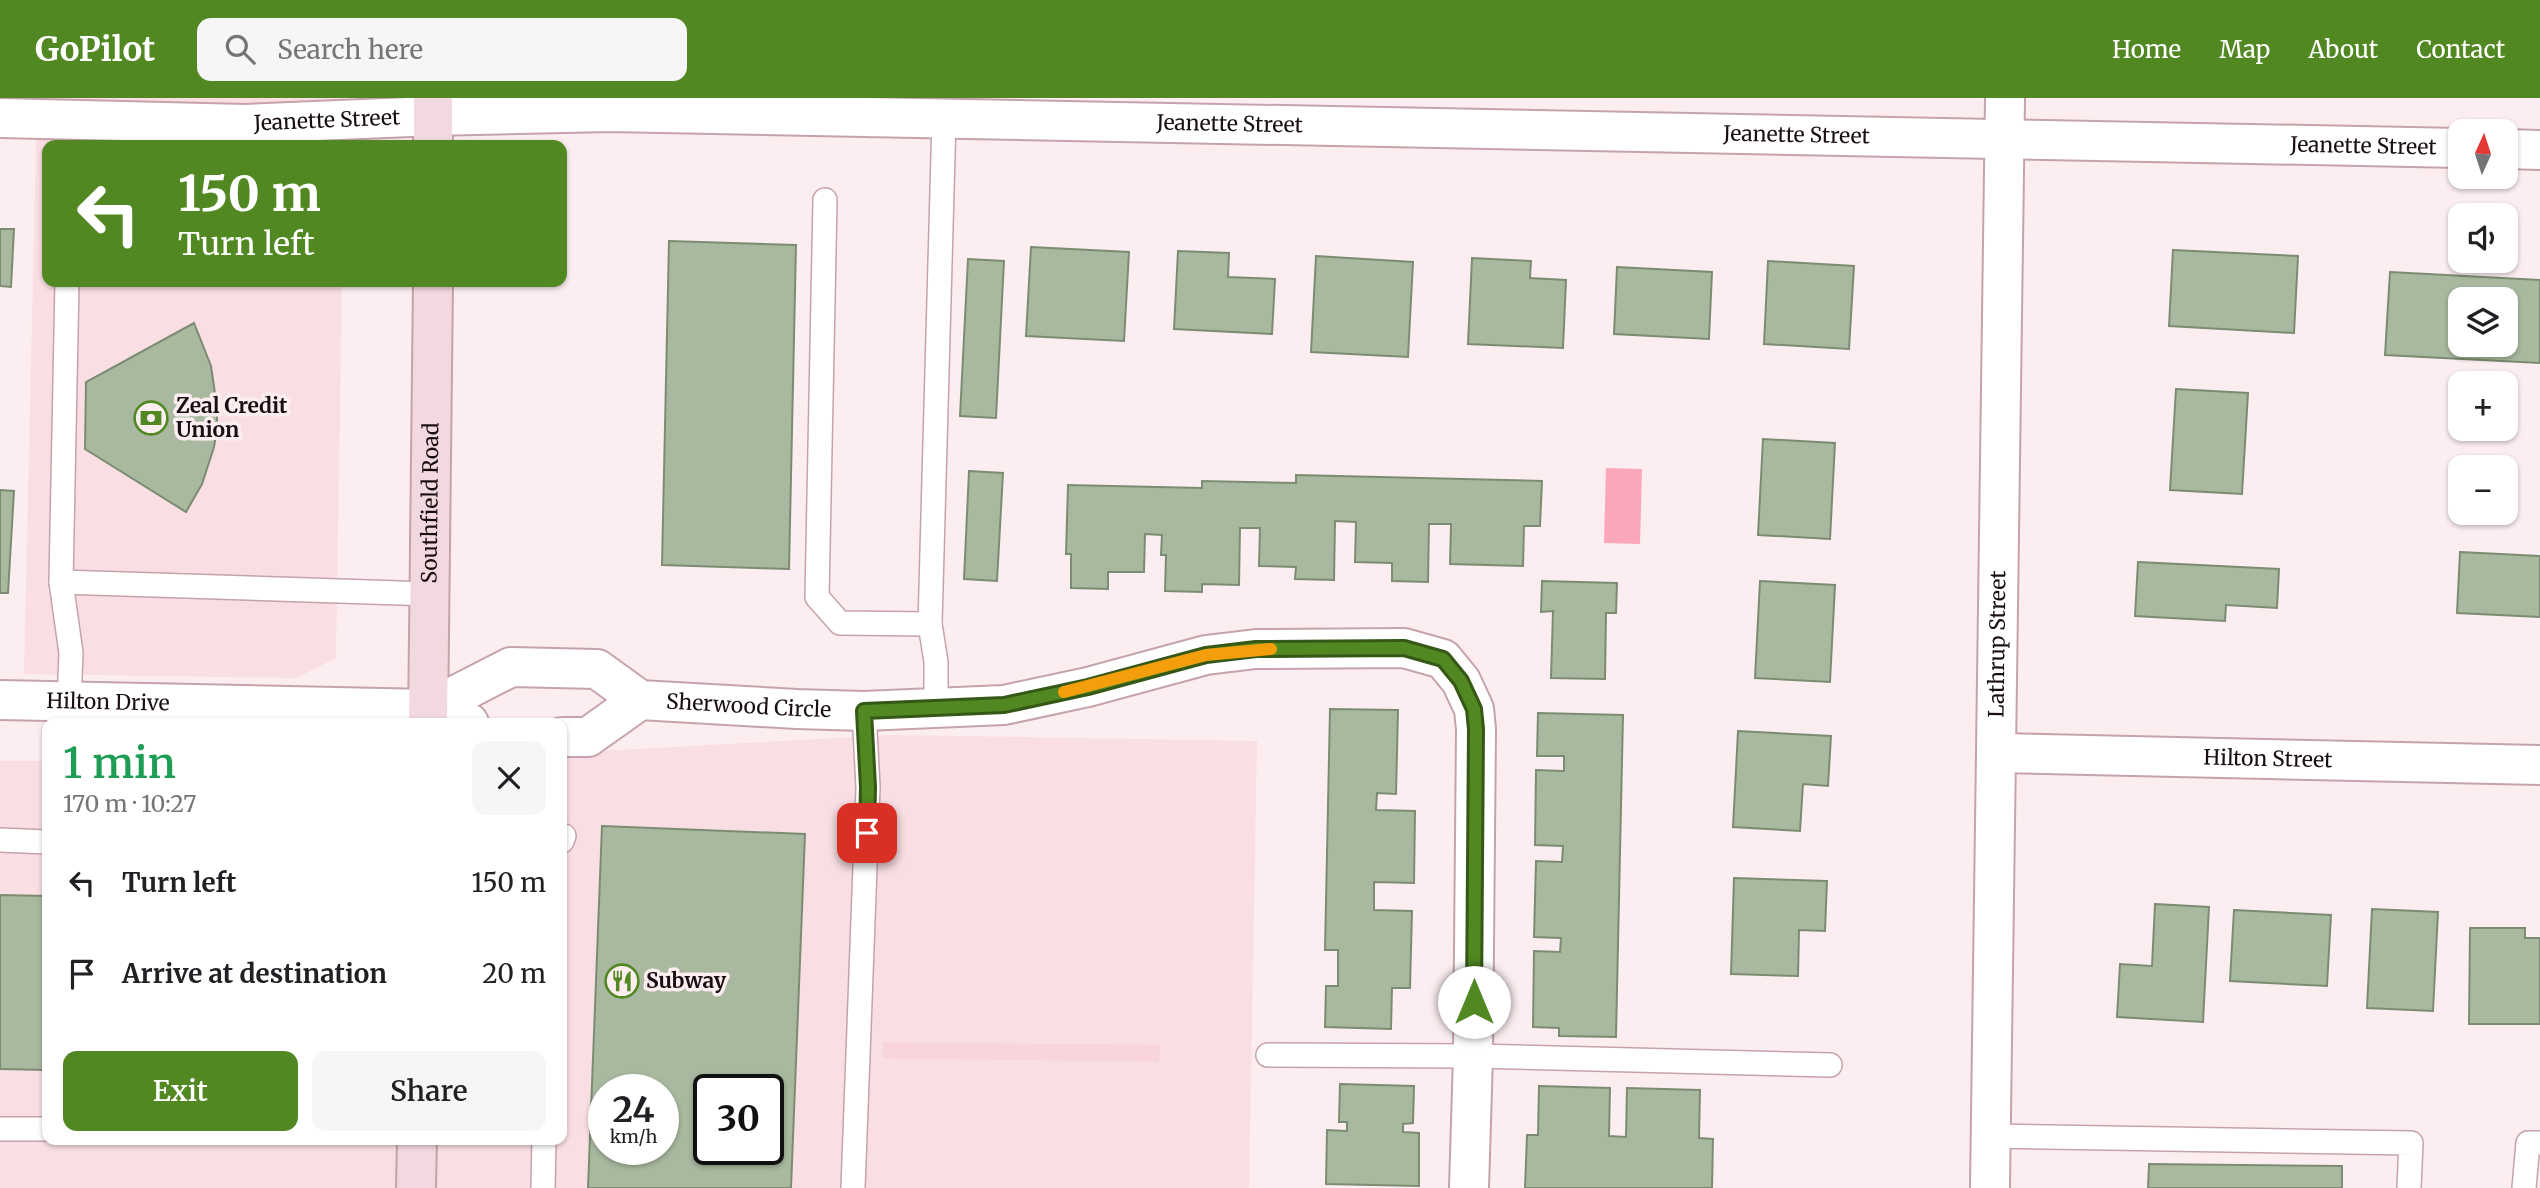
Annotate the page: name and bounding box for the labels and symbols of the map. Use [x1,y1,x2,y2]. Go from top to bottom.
street label: Jeanette Street [252,103,401,137]
street label: Jeanette Street [1155,109,1303,138]
north arrow [2448,119,2518,189]
street label: Jeanette Street [1722,120,1870,150]
street label: Jeanette Street [2289,131,2437,161]
place label: Zeal Credit Union [176,392,288,443]
bank icon: Zeal Credit Union [132,399,170,437]
street label: Southfield Road [416,422,444,584]
street label: Lathrup Street [1982,570,2011,718]
street label: Hilton Drive [46,687,170,717]
street label: Sherwood Circle [665,688,832,723]
street label: Hilton Street [2203,744,2333,773]
pin [837,803,897,863]
restaurant icon: Subway [603,962,641,1000]
position arrow [1437,965,1511,1039]
place label: Subway [646,967,727,994]
speed limit sign: 30 [693,1074,784,1165]

